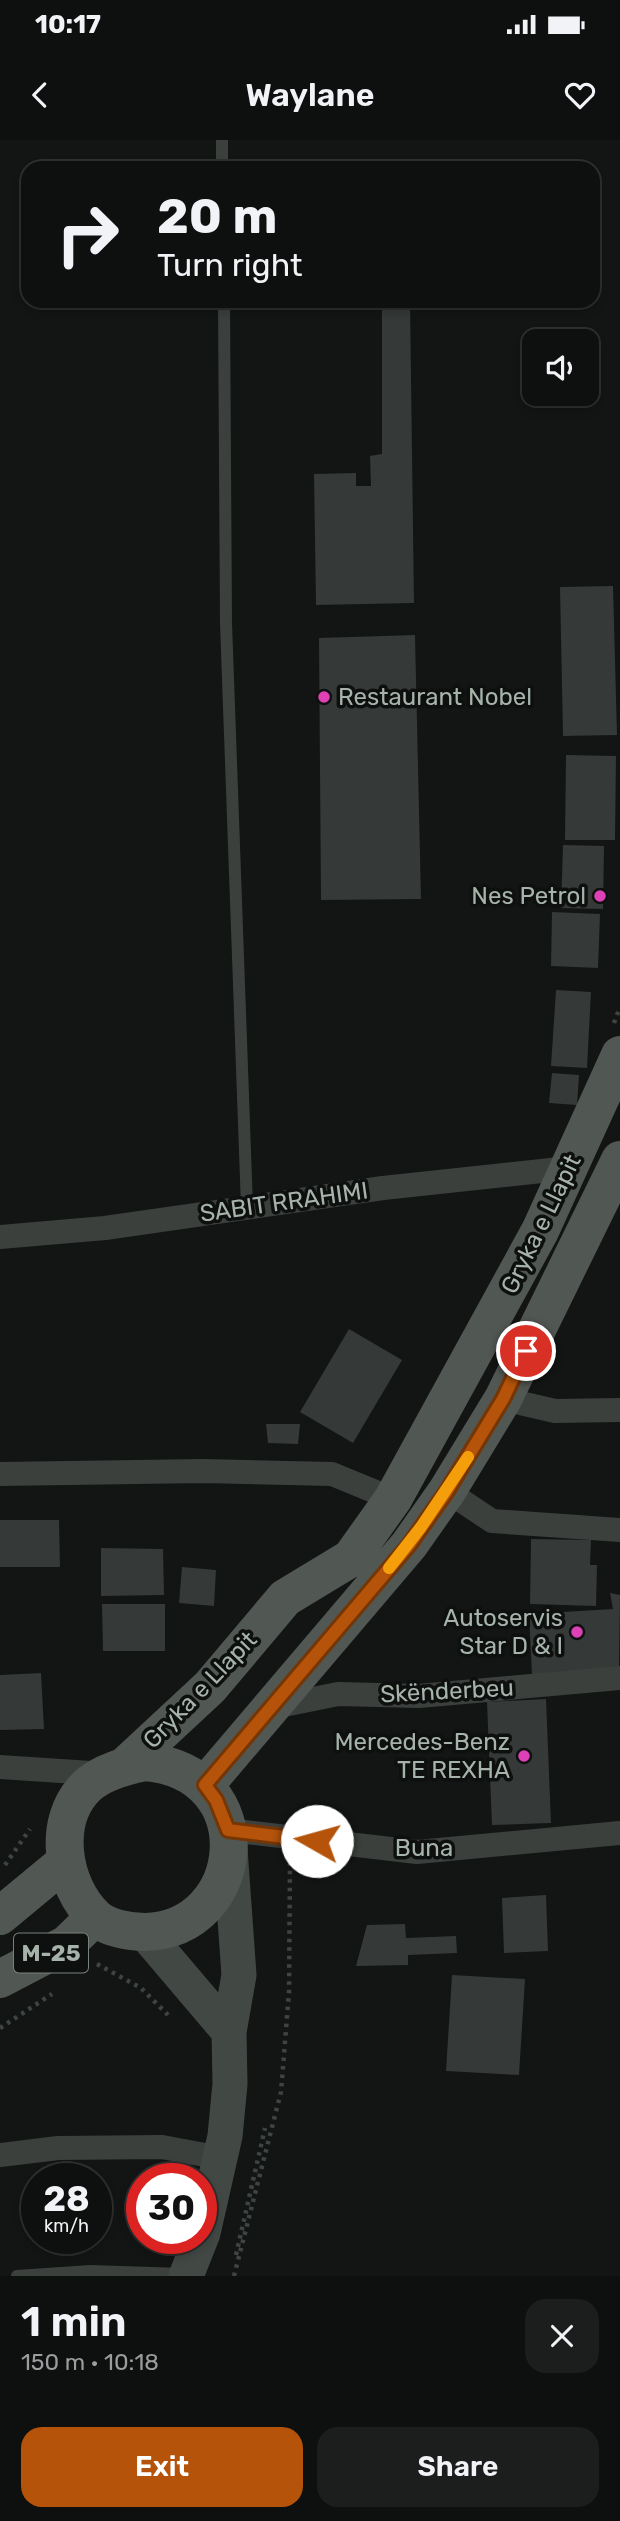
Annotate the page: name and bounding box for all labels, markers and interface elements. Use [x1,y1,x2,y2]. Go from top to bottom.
text: 10:17 [35,9,101,40]
icon: back [21,76,59,114]
text: Waylane [246,76,374,114]
icon: heart [561,76,599,114]
text: 20 m [157,187,278,245]
icon: right [42,189,133,280]
text: Turn right [157,246,302,284]
map controls [522,329,599,406]
button: sound [522,329,599,406]
place label: Restaurant Nobel [338,683,532,711]
marker: Restaurant Nobel [316,689,332,705]
place label: Nes Petrol [471,882,586,910]
marker: Nes Petrol [592,888,608,904]
street label: Gryka e Llapit [495,1150,587,1298]
street label: SABIT RRAHIMI [198,1176,370,1228]
pin [496,1321,556,1381]
icon: arrive [507,1332,545,1370]
place label: Autoservis Star D & I [443,1604,563,1660]
marker: Autoservis Star D & I [569,1624,585,1640]
street label: Gryka e Llapit [137,1626,263,1754]
street label: Skënderbeu [379,1674,515,1708]
place label: Mercedes-Benz TE REXHA [335,1728,510,1784]
marker: Mercedes-Benz TE REXHA [516,1748,532,1764]
position arrow [280,1804,354,1878]
street label: Buna [395,1834,453,1862]
road number: M-25 [14,1934,88,1972]
speed limit sign: 30 [126,2163,217,2254]
text: 28 [43,2178,90,2220]
text: km/h [44,2215,89,2237]
text: 1 min [21,2297,127,2347]
button: close [525,2299,599,2373]
text: 150 m · 10:18 [21,2348,159,2376]
button: Exit [21,2427,303,2507]
button: Share [317,2427,599,2507]

